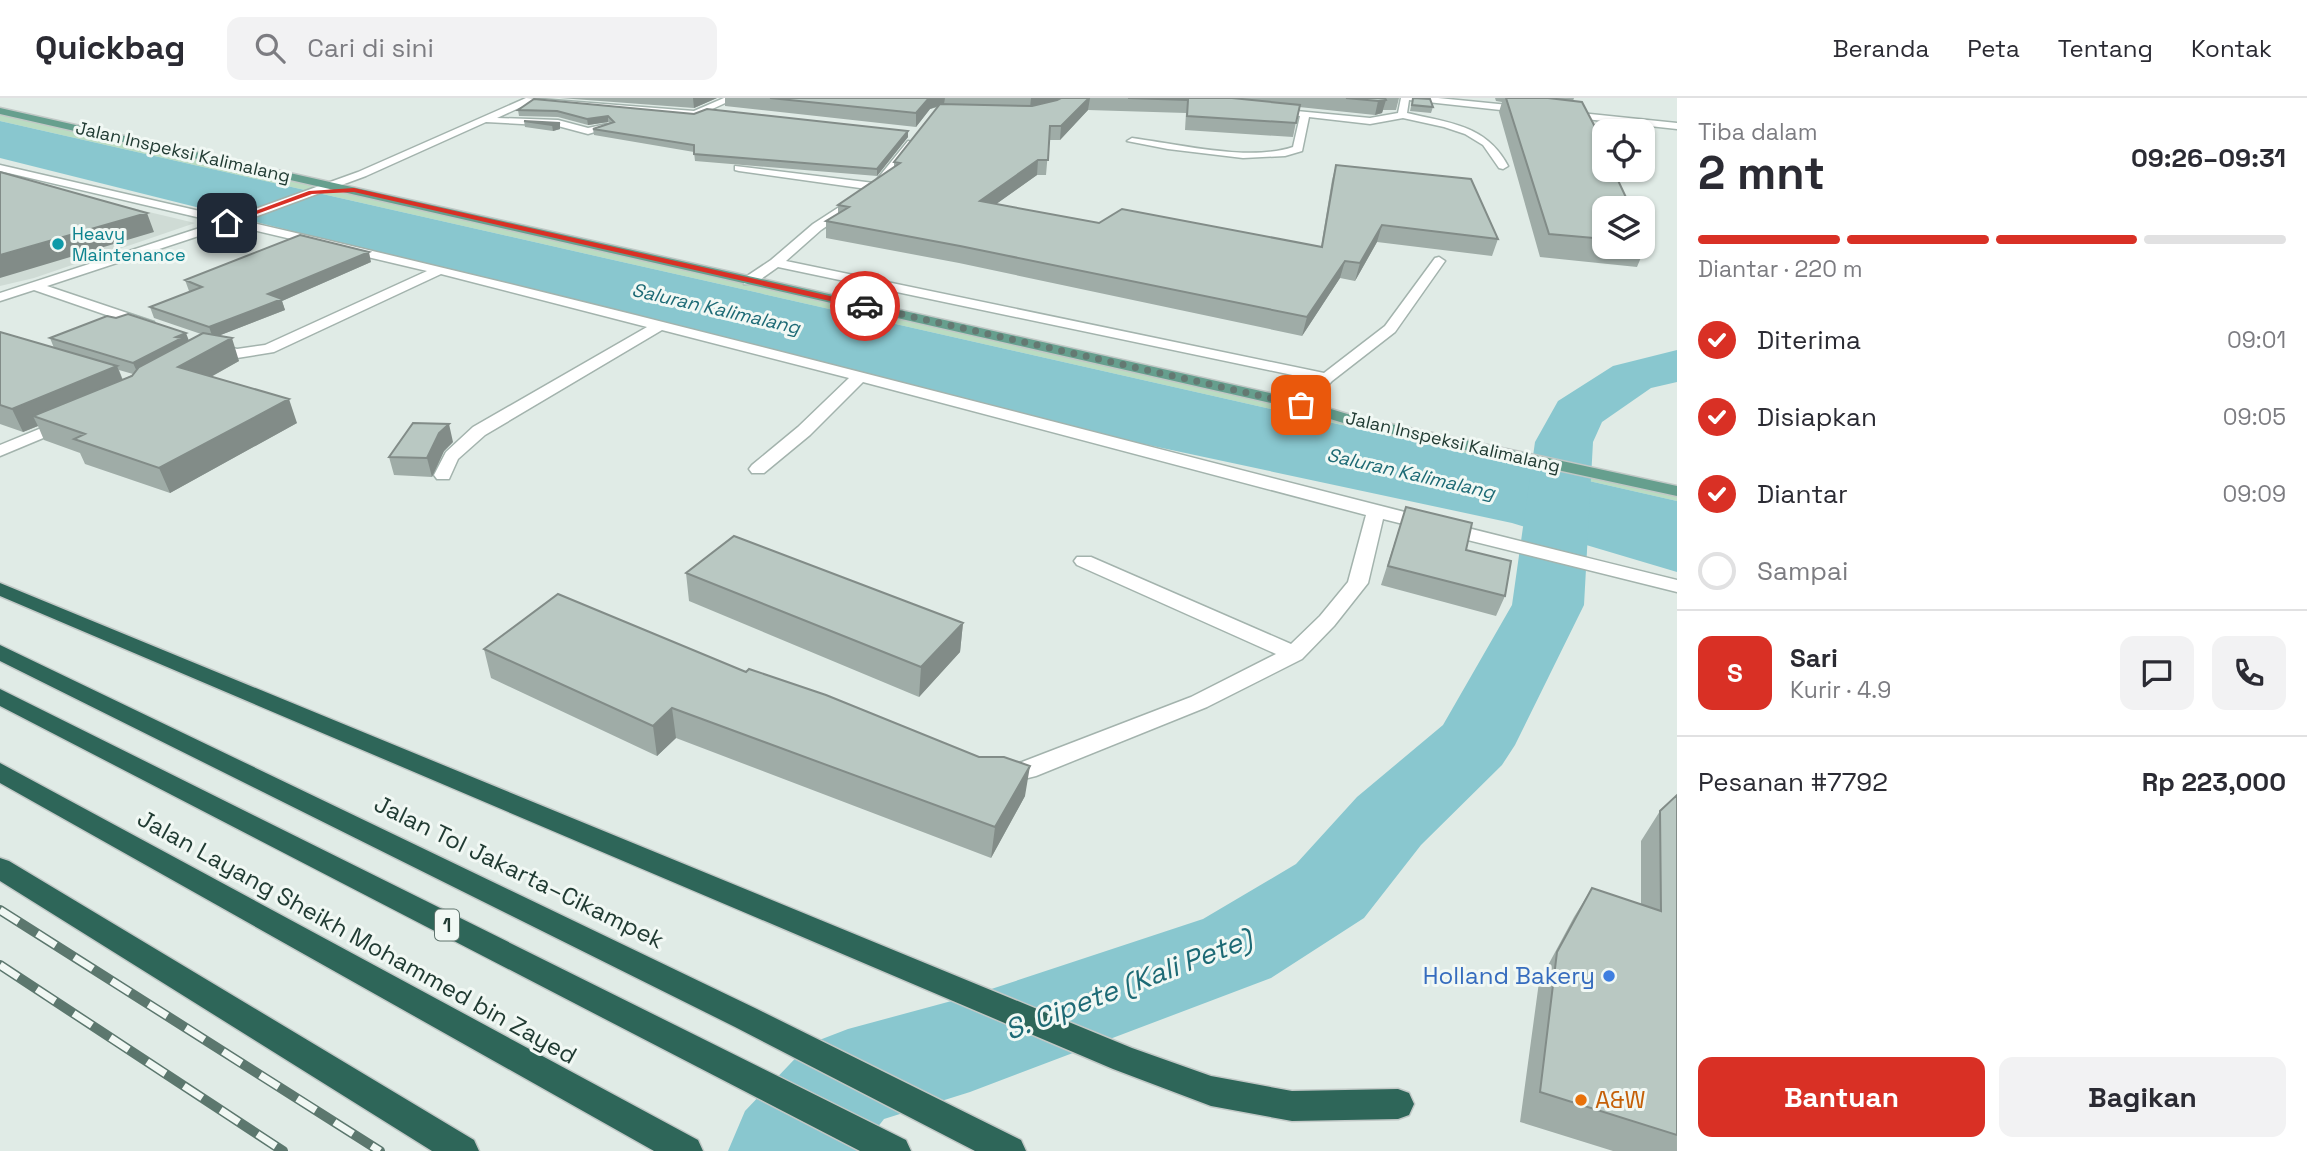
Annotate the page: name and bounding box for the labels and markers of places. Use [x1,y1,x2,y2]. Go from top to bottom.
pin [197,193,257,253]
place label: Heavy Maintenance [72,222,186,266]
marker: Heavy Maintenance [50,236,66,252]
pin [1271,375,1331,435]
place label: Holland Bakery [1423,960,1595,991]
marker: Holland Bakery [1601,968,1617,984]
place label: A&W [1595,1084,1646,1115]
marker: A&W [1573,1092,1589,1108]

